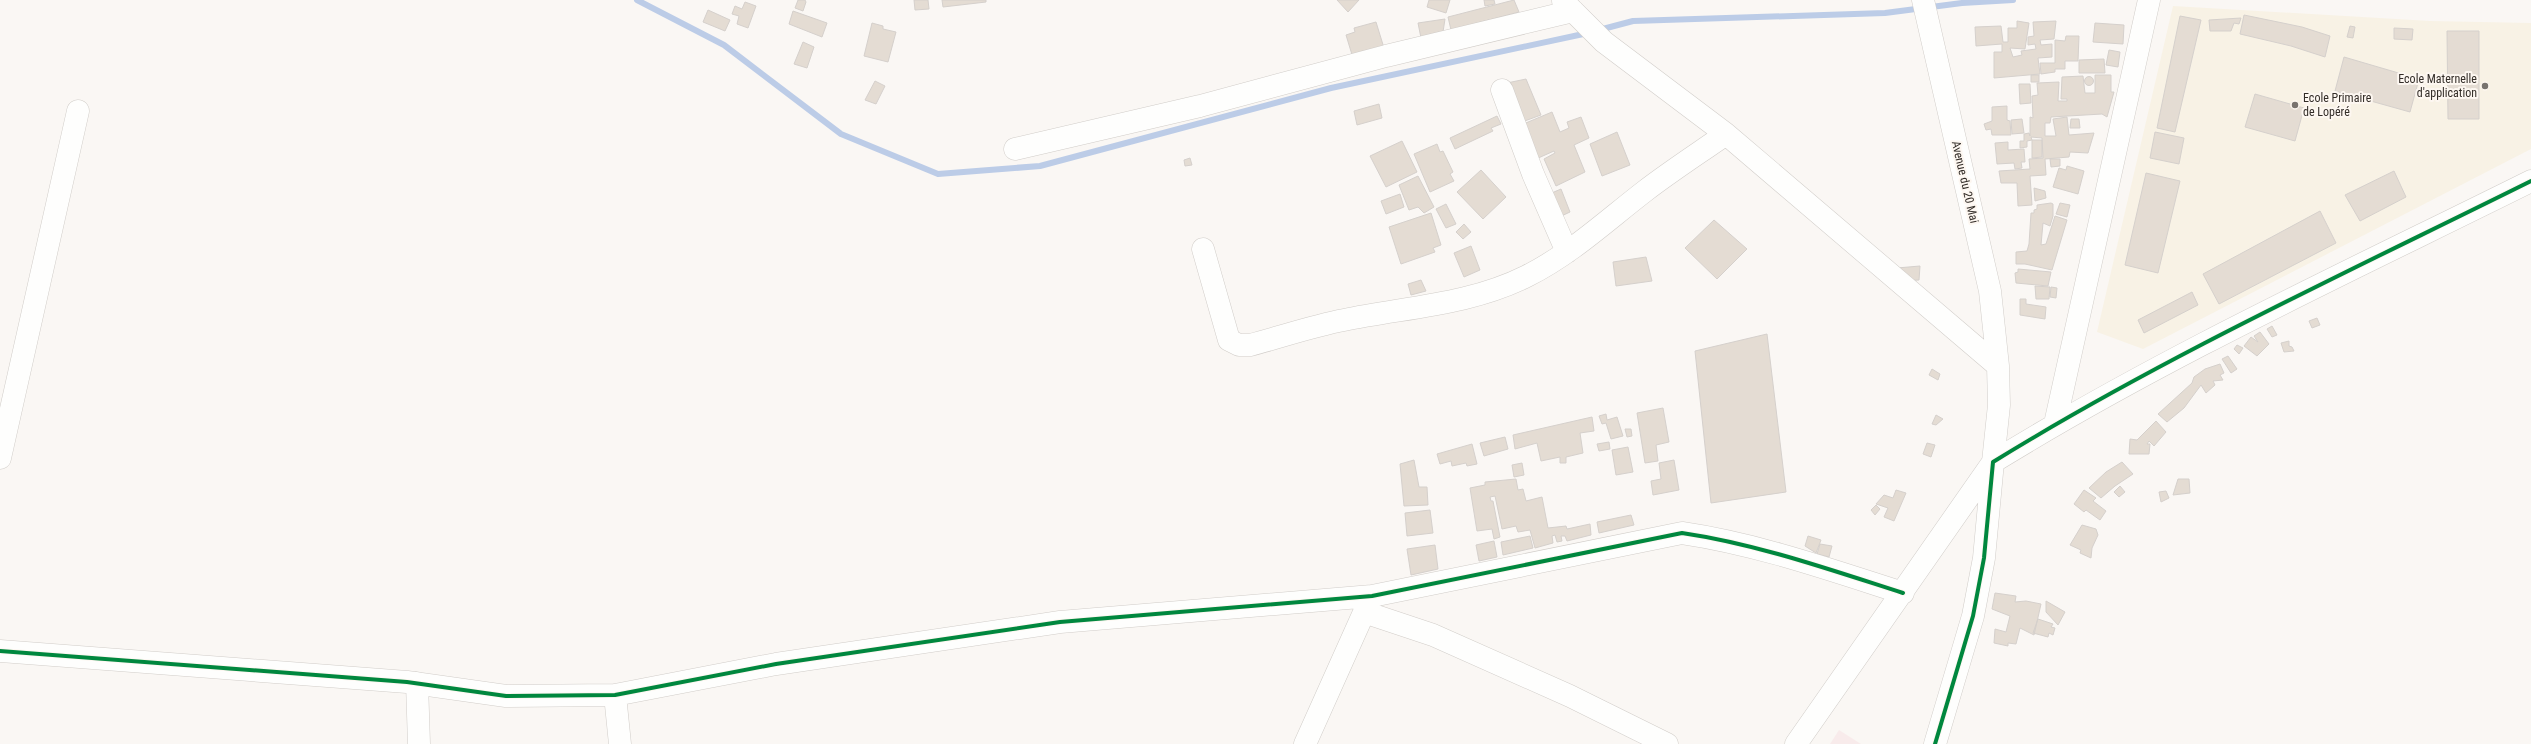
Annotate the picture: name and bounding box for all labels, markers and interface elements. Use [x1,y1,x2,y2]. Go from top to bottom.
place label: Ecole Maternelle d'application [2398,72,2477,100]
marker: Ecole Maternelle d'application [2480,81,2490,91]
place label: Ecole Primaire de Lopéré [2303,91,2372,119]
marker: Ecole Primaire de Lopéré [2290,100,2300,110]
street label: Avenue du 20 Mai [1949,140,1981,224]

